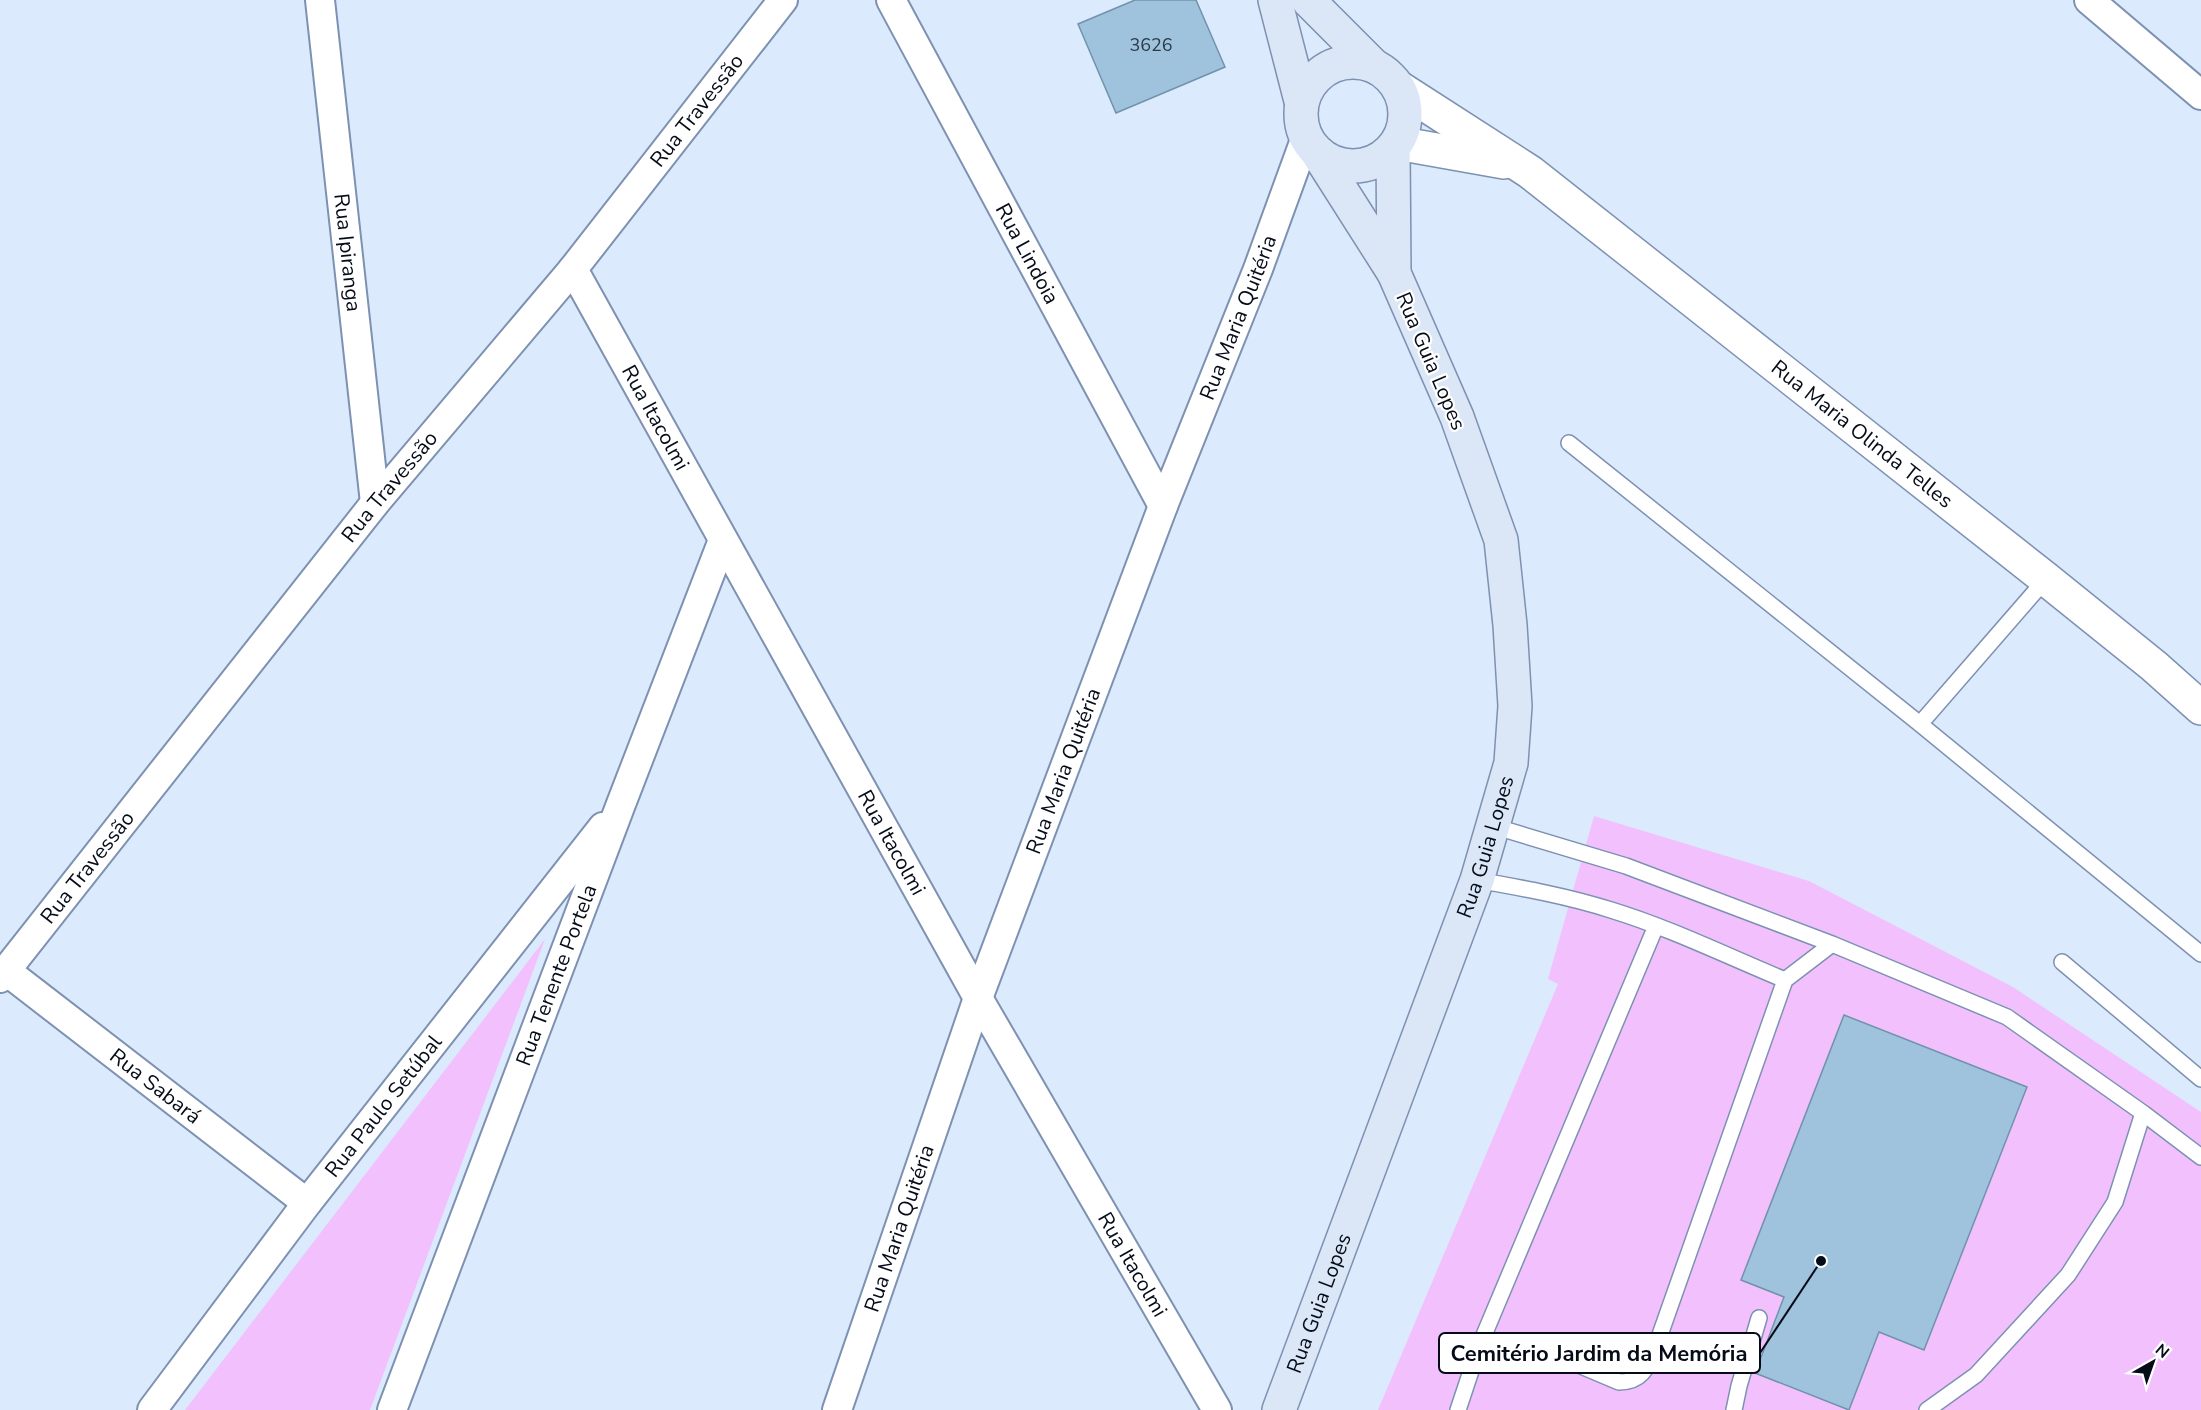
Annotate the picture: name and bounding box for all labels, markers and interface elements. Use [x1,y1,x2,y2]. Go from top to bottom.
house number: 3626 [1129,33,1173,57]
street label: Rua Travessão [644,48,750,173]
street label: Rua Ipiranga [327,192,368,313]
street label: Rua Lindoia [989,198,1066,309]
street label: Rua Maria Quitéria [1193,231,1283,404]
street label: Rua Guia Lopes [1389,288,1473,434]
street label: Rua Maria Olinda Telles [1765,354,1959,514]
street label: Rua Itacolmi [615,360,696,475]
street label: Rua Travessão [335,425,444,548]
street label: Rua Maria Quitéria [1019,684,1107,858]
street label: Rua Guia Lopes [1450,772,1521,922]
street label: Rua Itacolmi [851,785,932,900]
street label: Rua Travessão [34,805,141,930]
street label: Rua Tenente Portela [509,880,603,1070]
street label: Rua Paulo Setúbal [318,1028,449,1183]
street label: Rua Sabará [104,1042,207,1130]
street label: Rua Maria Quitéria [858,1141,941,1316]
street label: Rua Itacolmi [1091,1207,1174,1322]
street label: Rua Guia Lopes [1280,1229,1358,1377]
north arrow [2123,1332,2183,1392]
callout: Cemitério Jardim da Memória [1439,1333,1760,1373]
text: Cemitério Jardim da Memória [1451,1339,1747,1369]
text: N [2150,1339,2174,1364]

